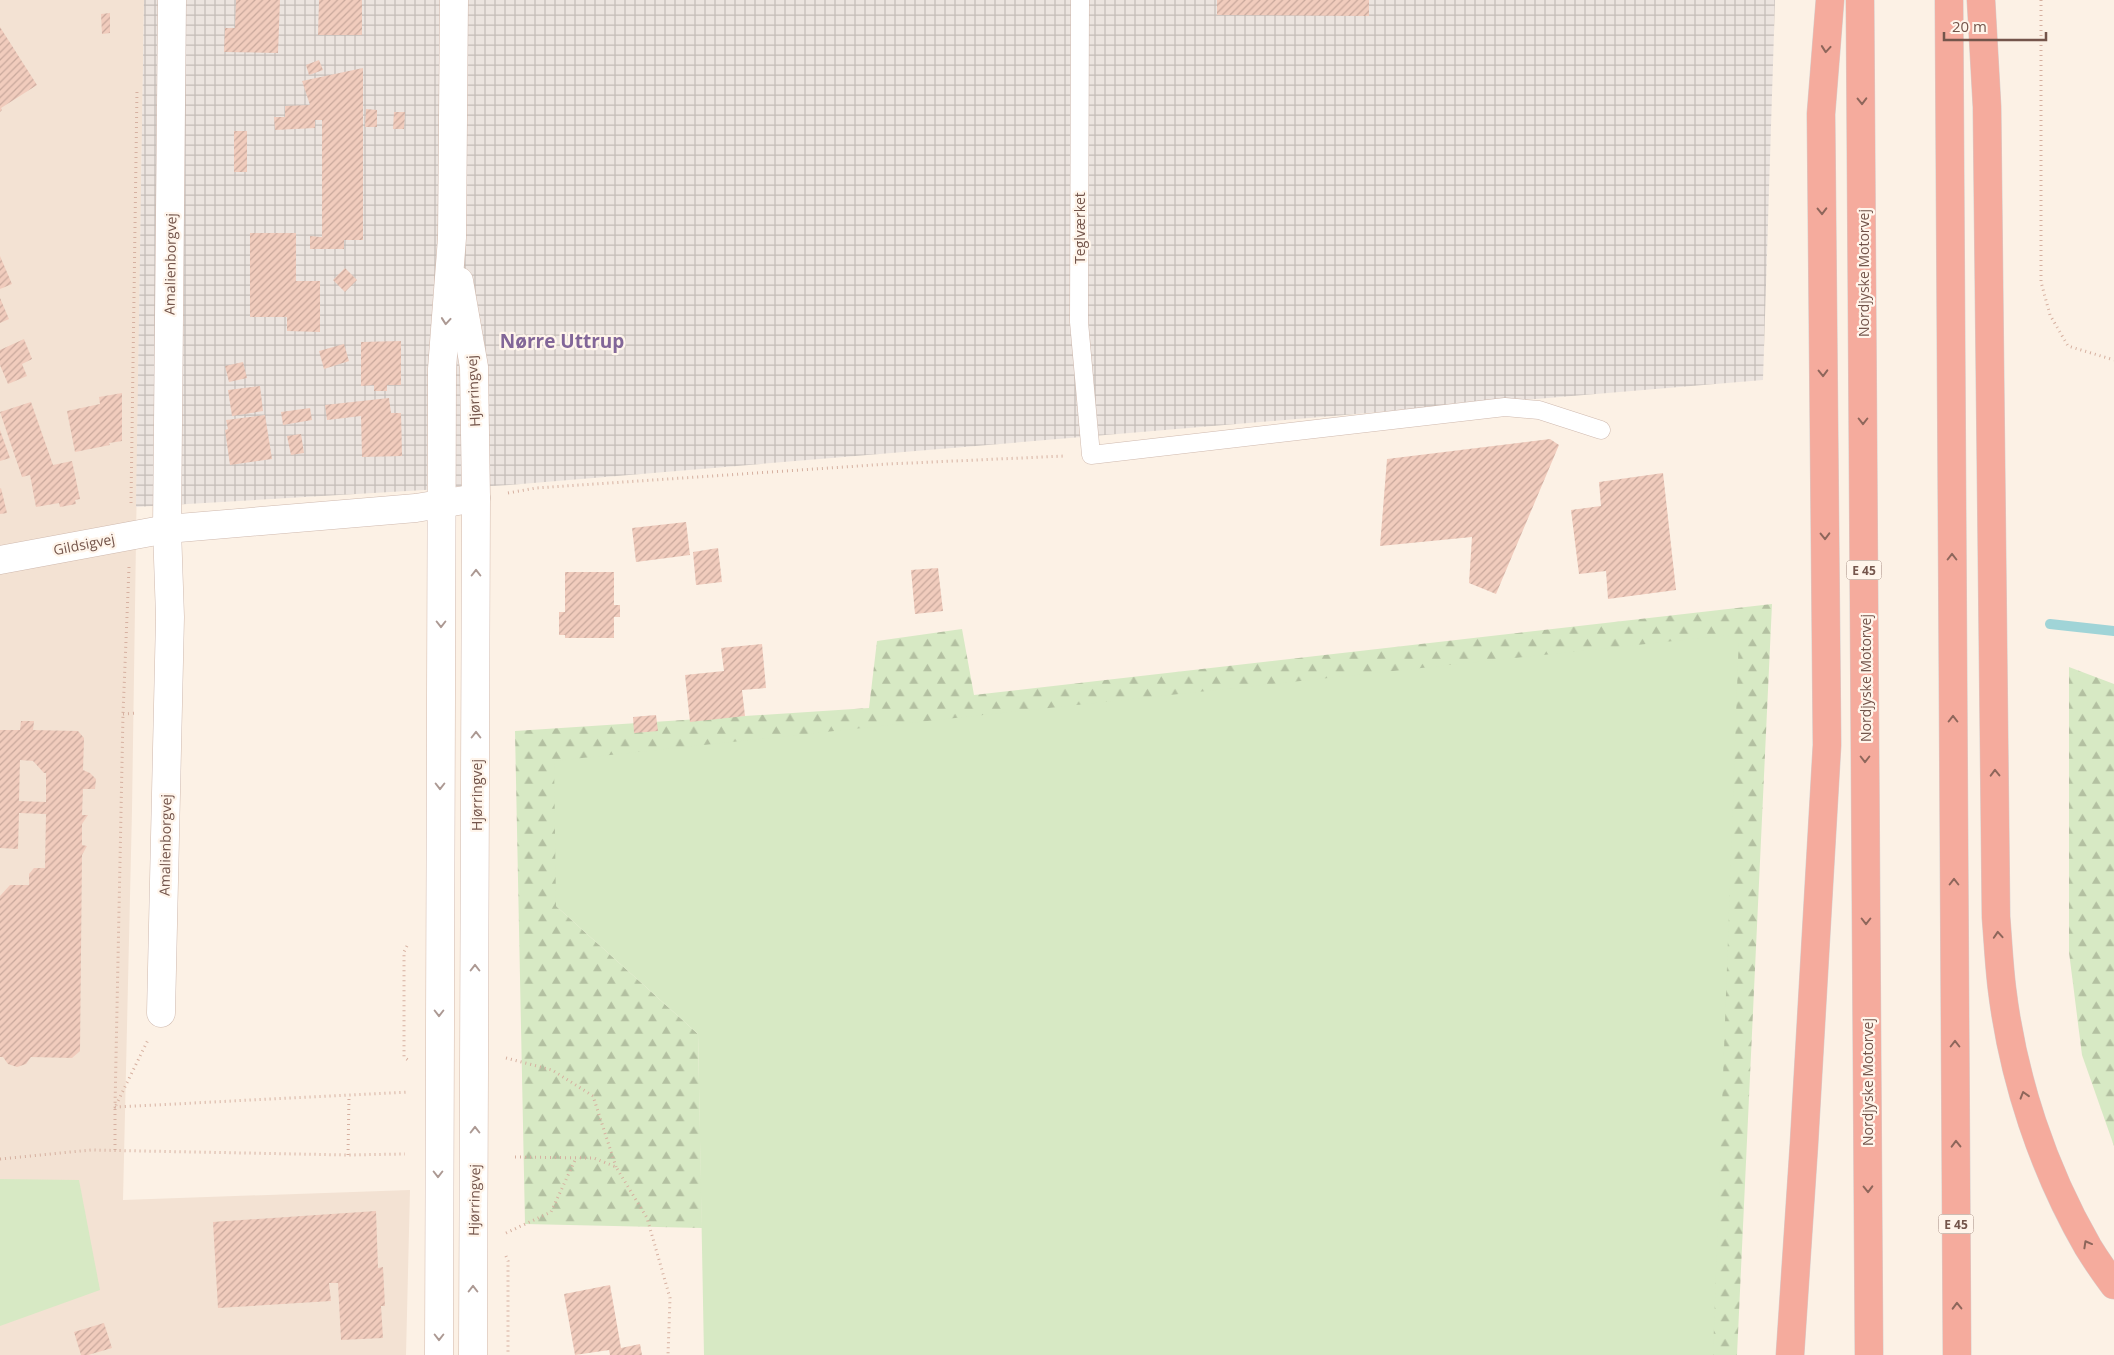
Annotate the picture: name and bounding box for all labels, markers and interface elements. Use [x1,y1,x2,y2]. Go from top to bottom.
scale bar [1944,10,2046,42]
text: 20 m [1952,16,1987,36]
one-way arrow [1821,45,1832,53]
one-way arrow [1857,98,1867,105]
street label: Teglværket [1070,192,1089,264]
one-way arrow [1817,208,1827,215]
street label: Nordjyske Motorvej [1854,209,1873,337]
street label: Amalienborgvej [160,213,180,315]
one-way arrow [440,317,451,325]
district label: Nørre Uttrup [500,328,624,354]
street label: Hjørringvej [462,355,484,427]
one-way arrow [1818,370,1828,378]
one-way arrow [1858,418,1868,425]
street label: Gildsigvej [52,529,116,559]
one-way arrow [1820,532,1830,540]
one-way arrow [1947,552,1957,560]
road number: E 45 [1846,560,1882,580]
one-way arrow [471,568,481,576]
street label: Nordjyske Motorvej [1856,614,1875,742]
one-way arrow [436,620,446,628]
one-way arrow [1948,715,1958,722]
one-way arrow [471,731,481,738]
one-way arrow [1860,755,1870,763]
street label: Hjørringvej [467,759,486,831]
one-way arrow [1989,768,2000,776]
one-way arrow [435,782,445,790]
street label: Amalienborgvej [155,794,175,896]
one-way arrow [1949,877,1959,885]
one-way arrow [1861,918,1871,925]
one-way arrow [1992,931,2003,939]
one-way arrow [470,963,480,971]
one-way arrow [434,1010,444,1017]
street label: Nordjyske Motorvej [1858,1018,1877,1146]
one-way arrow [1950,1040,1960,1048]
one-way arrow [2020,1091,2030,1099]
one-way arrow [470,1126,480,1134]
one-way arrow [1950,1140,1961,1148]
street label: Hjørringvej [464,1164,484,1236]
one-way arrow [433,1170,443,1178]
one-way arrow [1862,1185,1873,1193]
road number: E 45 [1938,1214,1974,1234]
one-way arrow [2083,1241,2093,1250]
one-way arrow [468,1285,478,1292]
one-way arrow [1952,1302,1962,1310]
one-way arrow [434,1333,444,1341]

